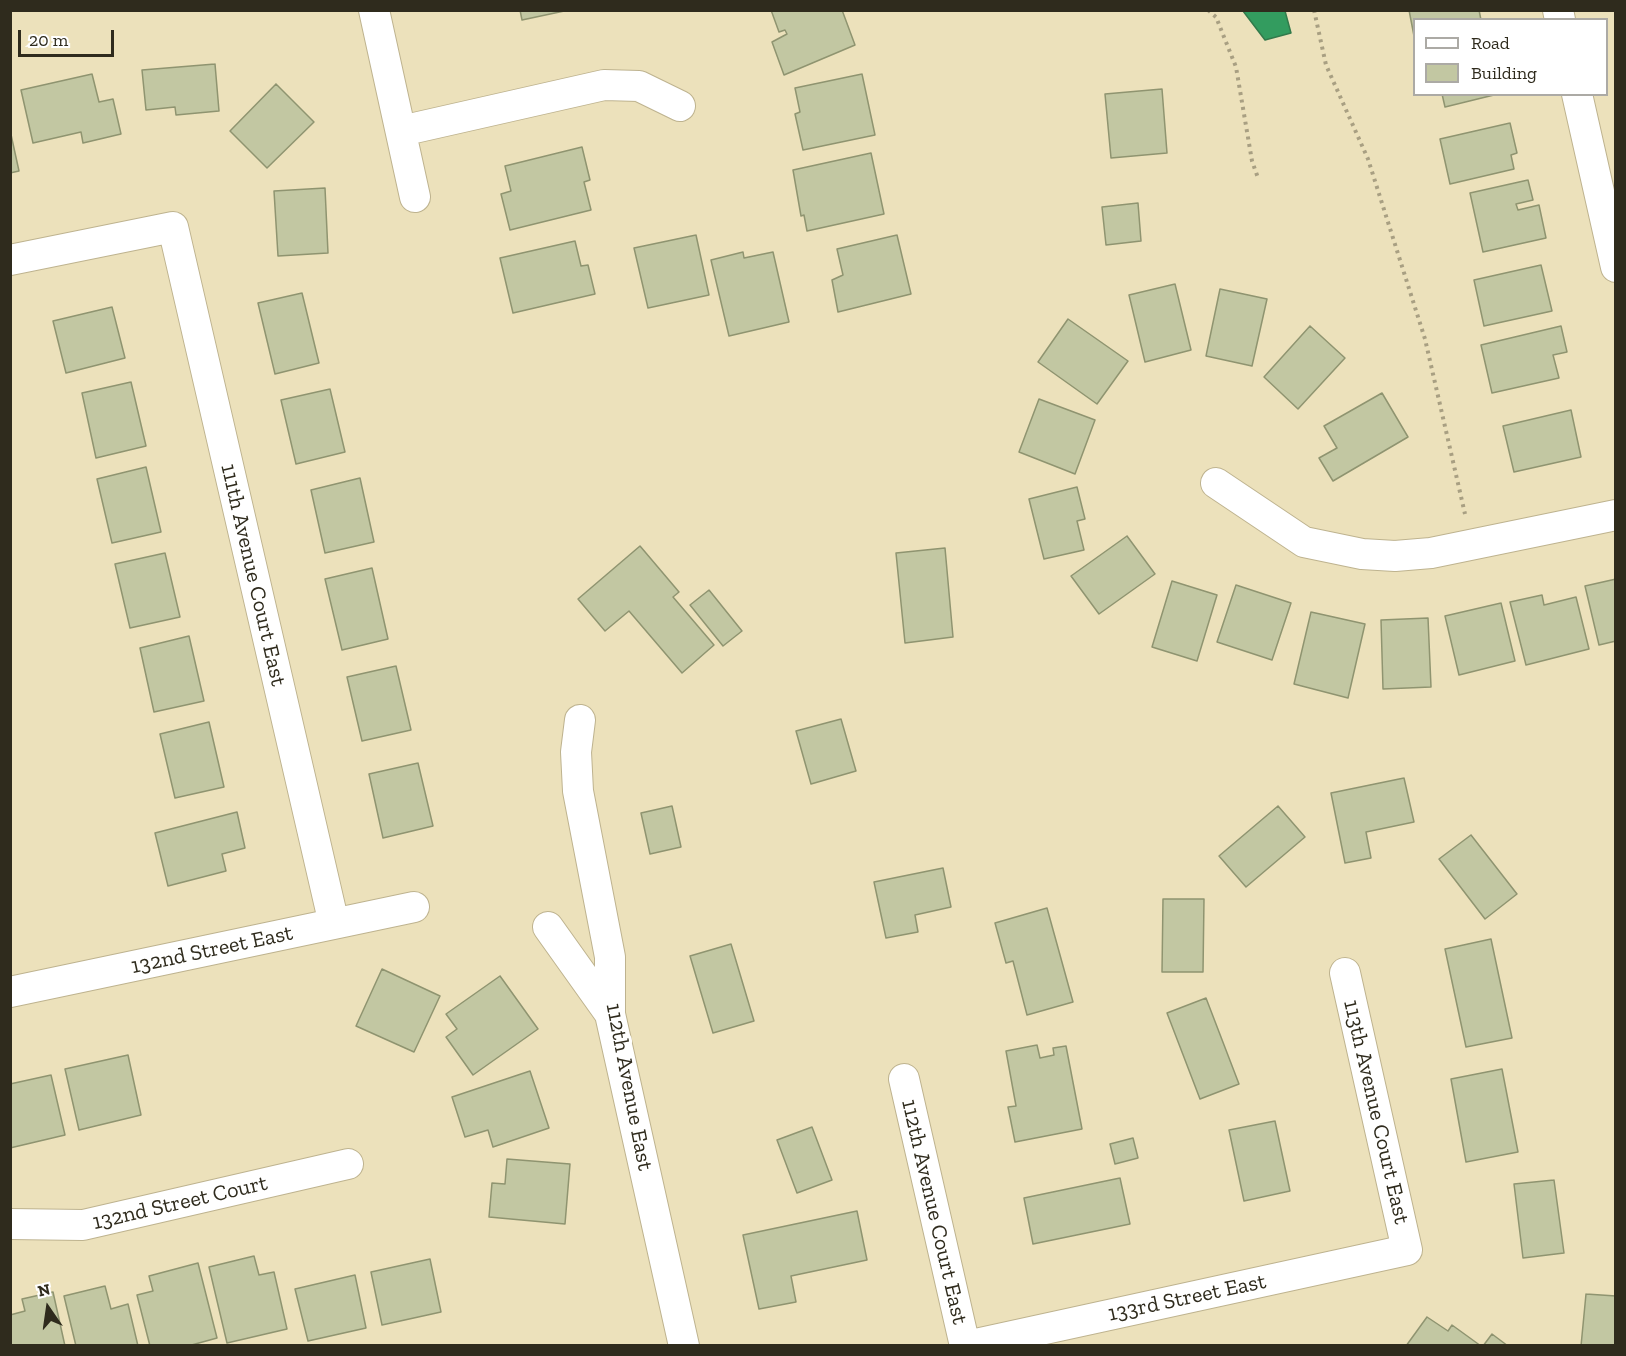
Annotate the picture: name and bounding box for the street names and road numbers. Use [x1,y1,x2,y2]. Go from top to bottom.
street label: 111th Avenue Court East [215,461,291,689]
street label: 132nd Street East [129,920,295,980]
street label: 113th Avenue Court East [1337,997,1415,1227]
street label: 112th Avenue East [600,1001,658,1173]
street label: 112th Avenue Court East [895,1097,973,1327]
street label: 132nd Street Court [90,1170,270,1236]
street label: 133rd Street East [1106,1268,1268,1328]

